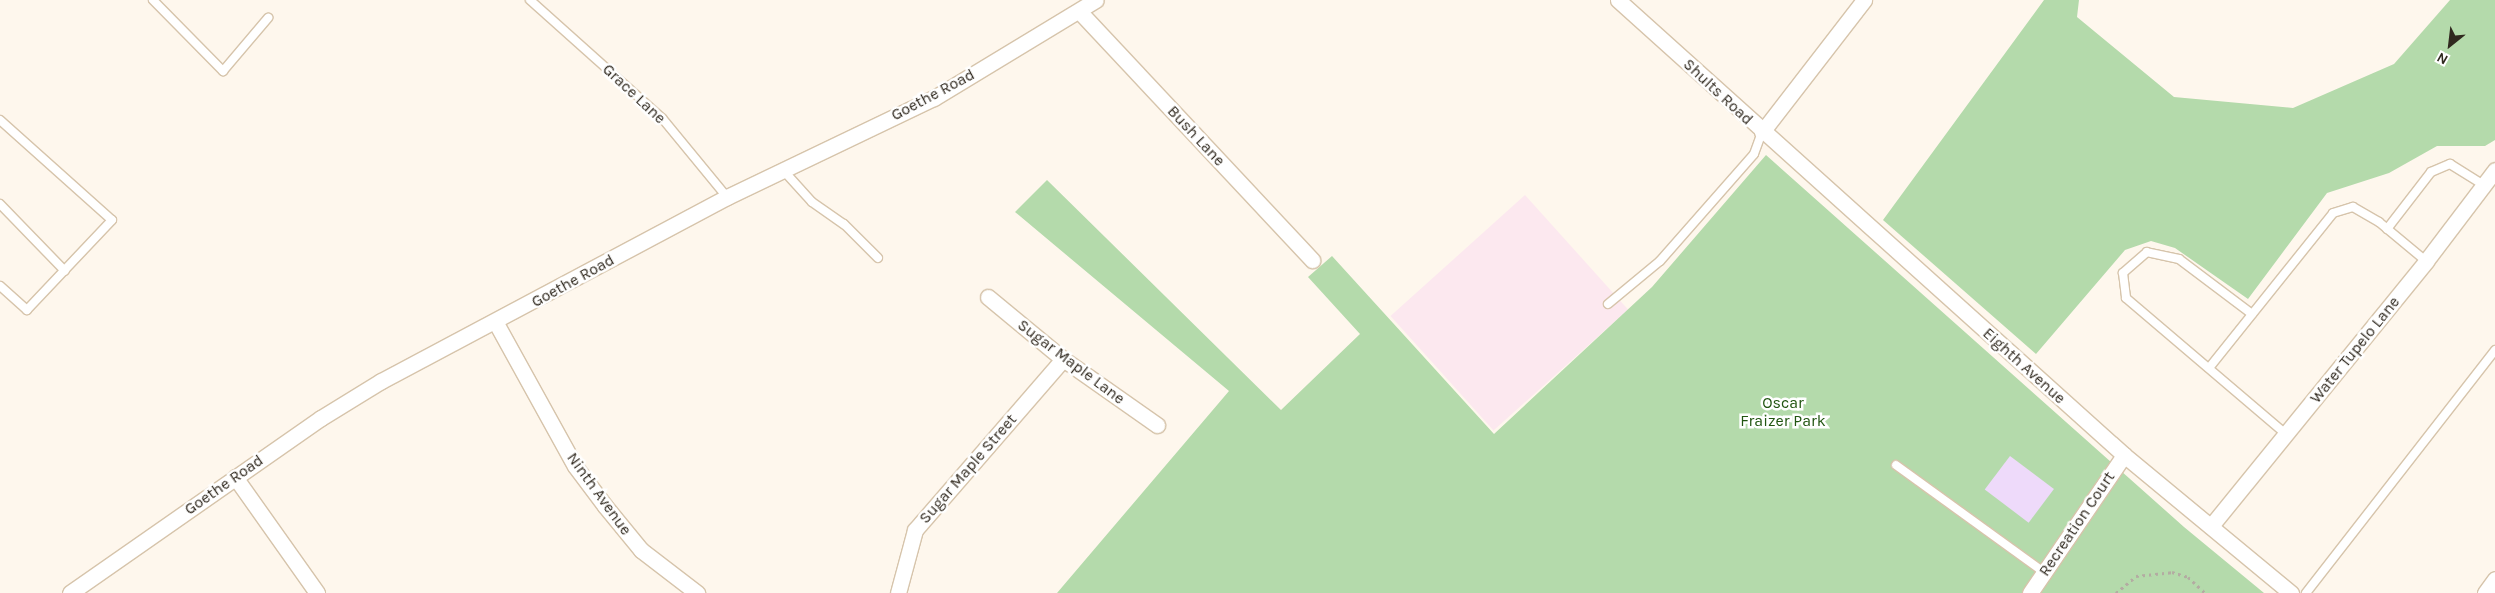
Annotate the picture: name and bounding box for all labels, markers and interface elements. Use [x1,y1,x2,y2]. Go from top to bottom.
north arrow [2425,20,2475,70]
text: N [2434,49,2451,68]
street label: Shults Road [1679,55,1757,129]
street label: Grace Lane [598,60,670,128]
street label: Goethe Road [888,65,978,125]
street label: Bush Lane [1163,102,1229,170]
street label: Goethe Road [528,250,618,312]
street label: Water Tupelo Lane [2306,293,2404,407]
street label: Sugar Maple Lane [1014,315,1128,409]
street label: Eighth Avenue [1979,324,2069,408]
park label: Oscar Fraizer Park [1740,393,1826,431]
street label: Sugar Maple Street [915,410,1021,528]
street label: Ninth Avenue [563,449,635,539]
street label: Goethe Road [181,451,267,519]
street label: Recreation Court [2035,468,2119,580]

